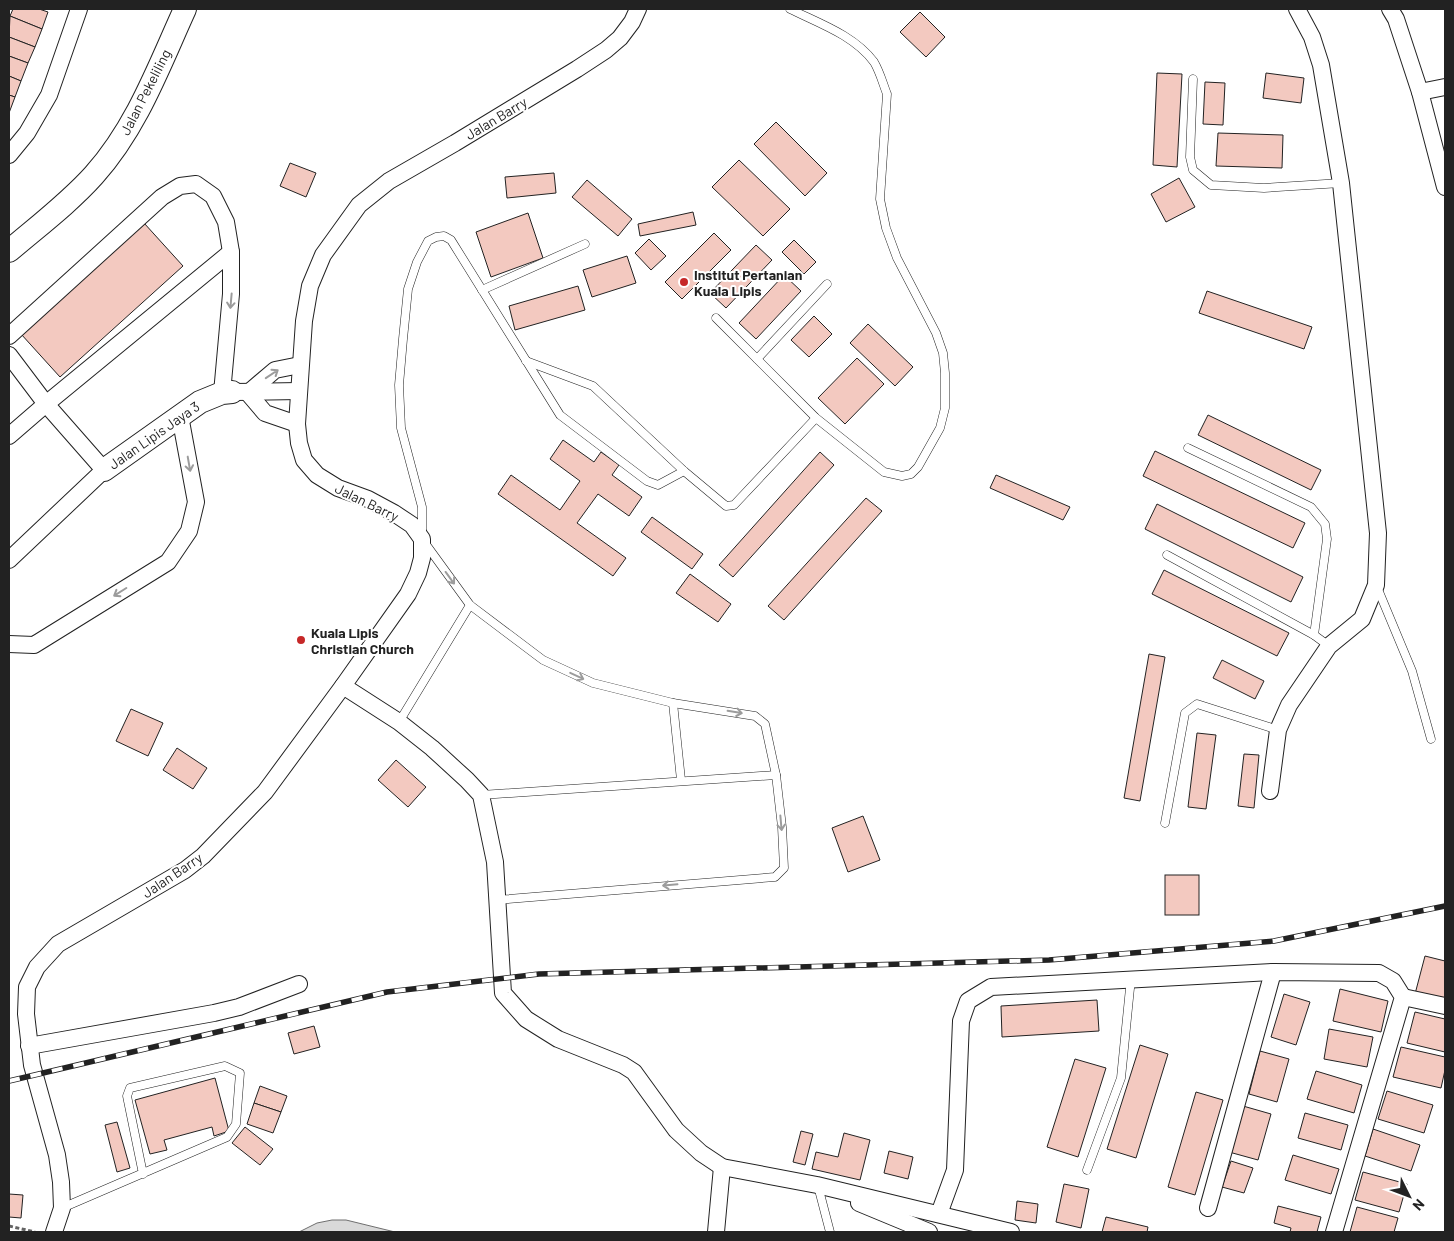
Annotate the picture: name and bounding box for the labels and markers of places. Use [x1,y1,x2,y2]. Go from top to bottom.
place label: Institut Pertanian Kuala Lipis [694,266,802,299]
marker: Institut Pertanian Kuala Lipis [678,276,690,288]
place label: Kuala Lipis Christian Church [311,624,414,657]
marker: Kuala Lipis Christian Church [295,634,307,646]

